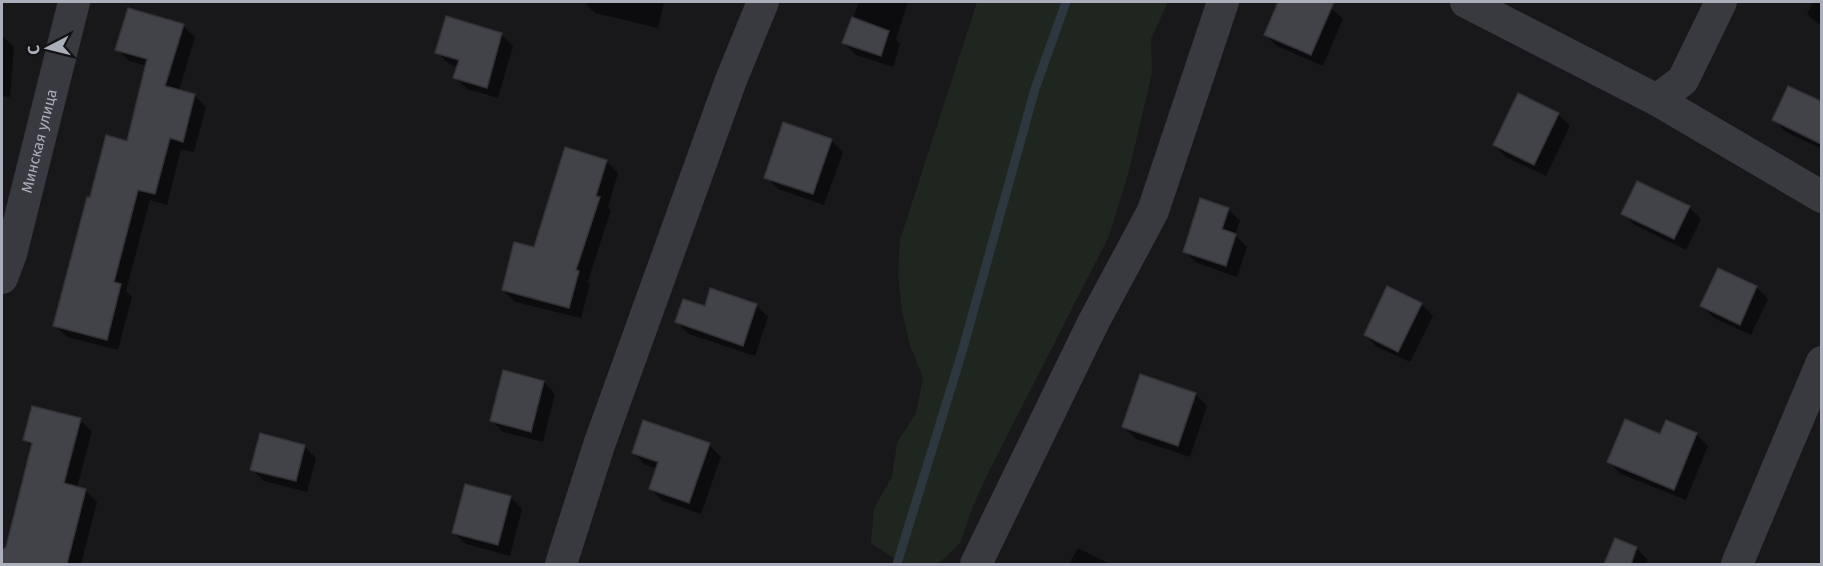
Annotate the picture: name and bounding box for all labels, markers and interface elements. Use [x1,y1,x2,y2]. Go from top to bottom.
north arrow [18,18,78,78]
text: С [24,43,44,55]
street label: Минская улица [18,87,61,195]

